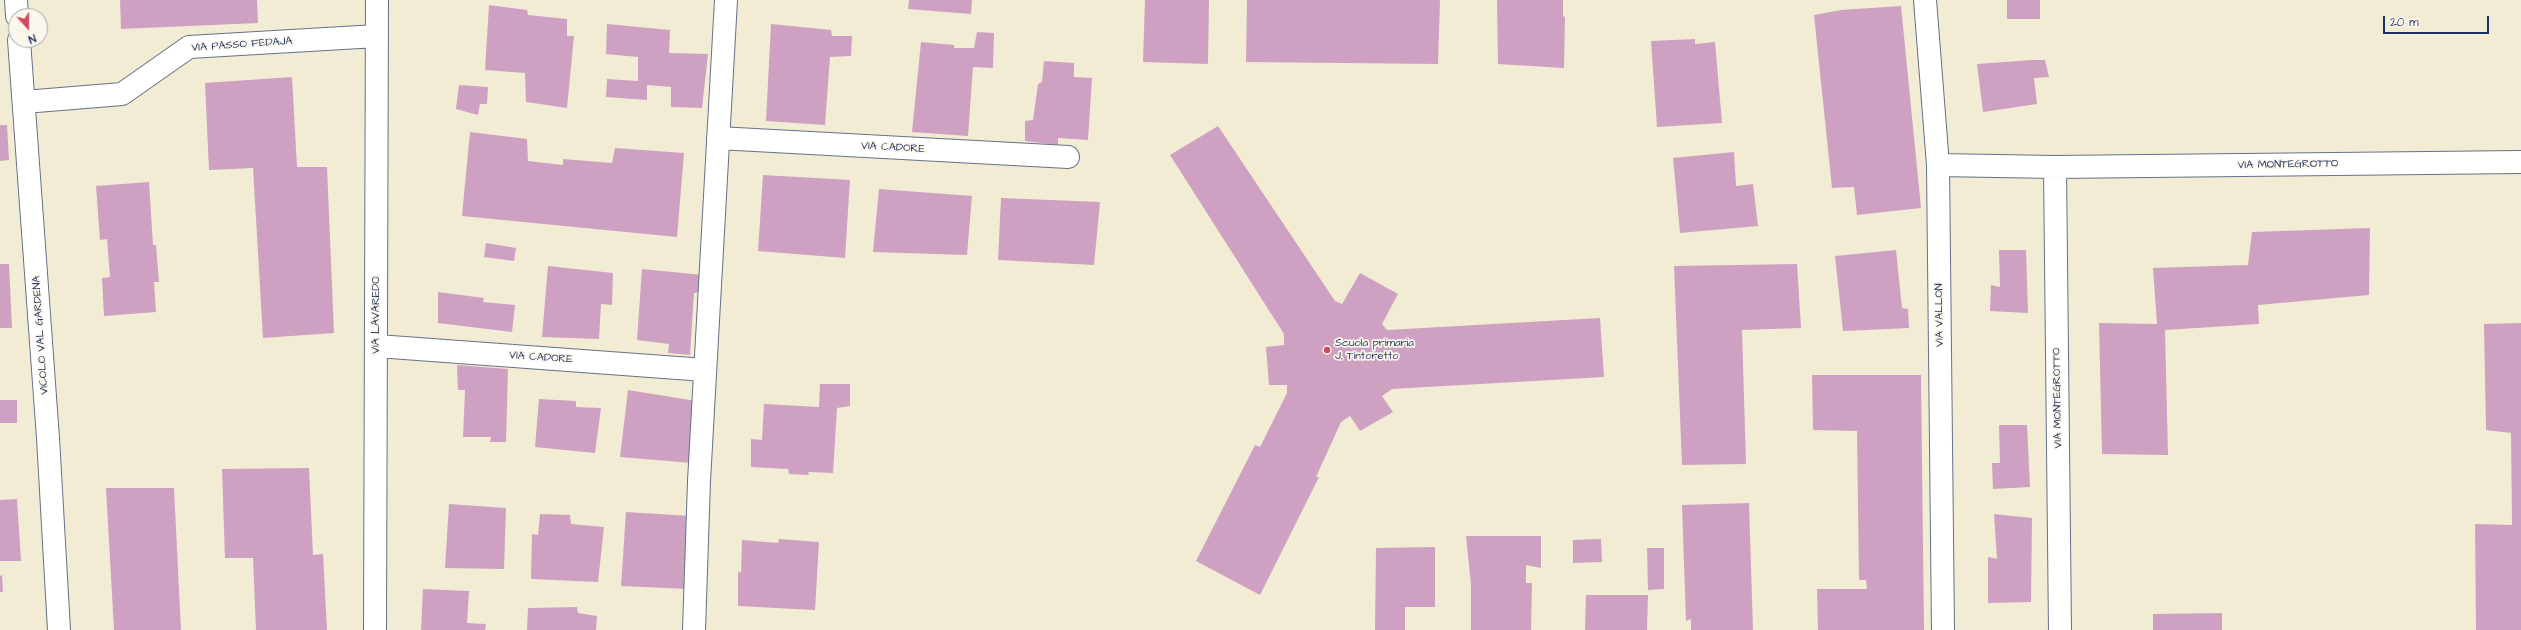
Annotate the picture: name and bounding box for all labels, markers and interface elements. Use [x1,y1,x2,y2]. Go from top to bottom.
north arrow [8,8,48,48]
scale bar [2385,8,2491,34]
text: 20 m [2390,14,2419,31]
text: N [26,30,38,47]
street label: VIA PASSO FEDAJA [191,35,293,55]
street label: VIA CADORE [861,140,925,156]
street label: VIA MONTEGROTTO [2238,158,2338,172]
street label: VICOLO VAL GARDENA [30,275,52,395]
street label: VIA LAVAREDO [370,276,384,354]
street label: VIA VALLON [1933,283,1947,347]
place label: Scuola primaria J. Tintoretto [1335,337,1414,363]
marker: Scuola primaria J. Tintoretto [1322,345,1332,355]
street label: VIA MONTEGROTTO [2051,348,2065,448]
street label: VIA CADORE [509,349,573,367]

